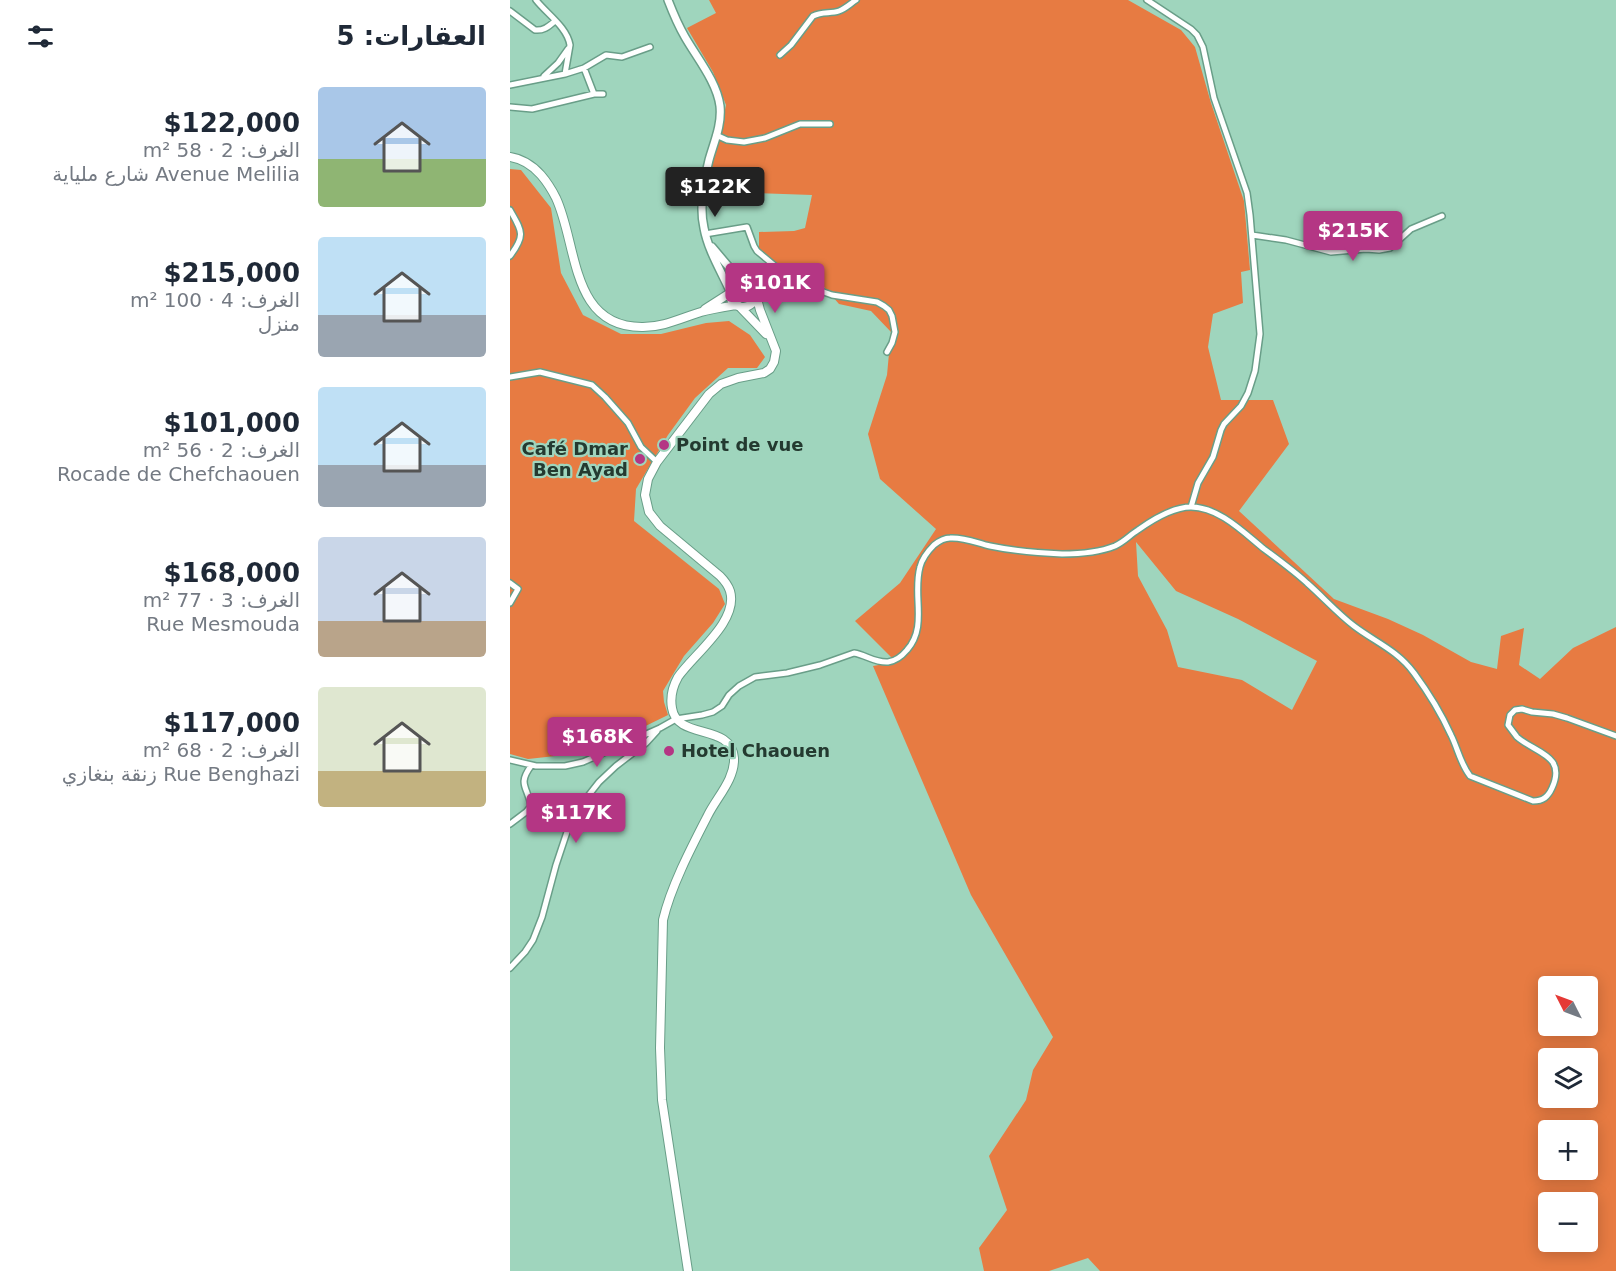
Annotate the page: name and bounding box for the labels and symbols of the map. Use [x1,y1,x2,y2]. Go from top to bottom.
pin: $122K [673,167,757,218]
pin: $215K [1311,211,1395,262]
pin: $101K [733,263,817,314]
place label: Point de vue [676,434,804,455]
place label: Café Dmar Ben Ayad [522,438,628,480]
marker: Point de vue [657,438,671,452]
marker: Café Dmar Ben Ayad [633,452,647,466]
pin: $168K [555,717,639,768]
place label: Hotel Chaouen [681,740,830,761]
marker: Hotel Chaouen [662,744,676,758]
pin: $117K [534,793,618,844]
north arrow [1538,976,1598,1036]

